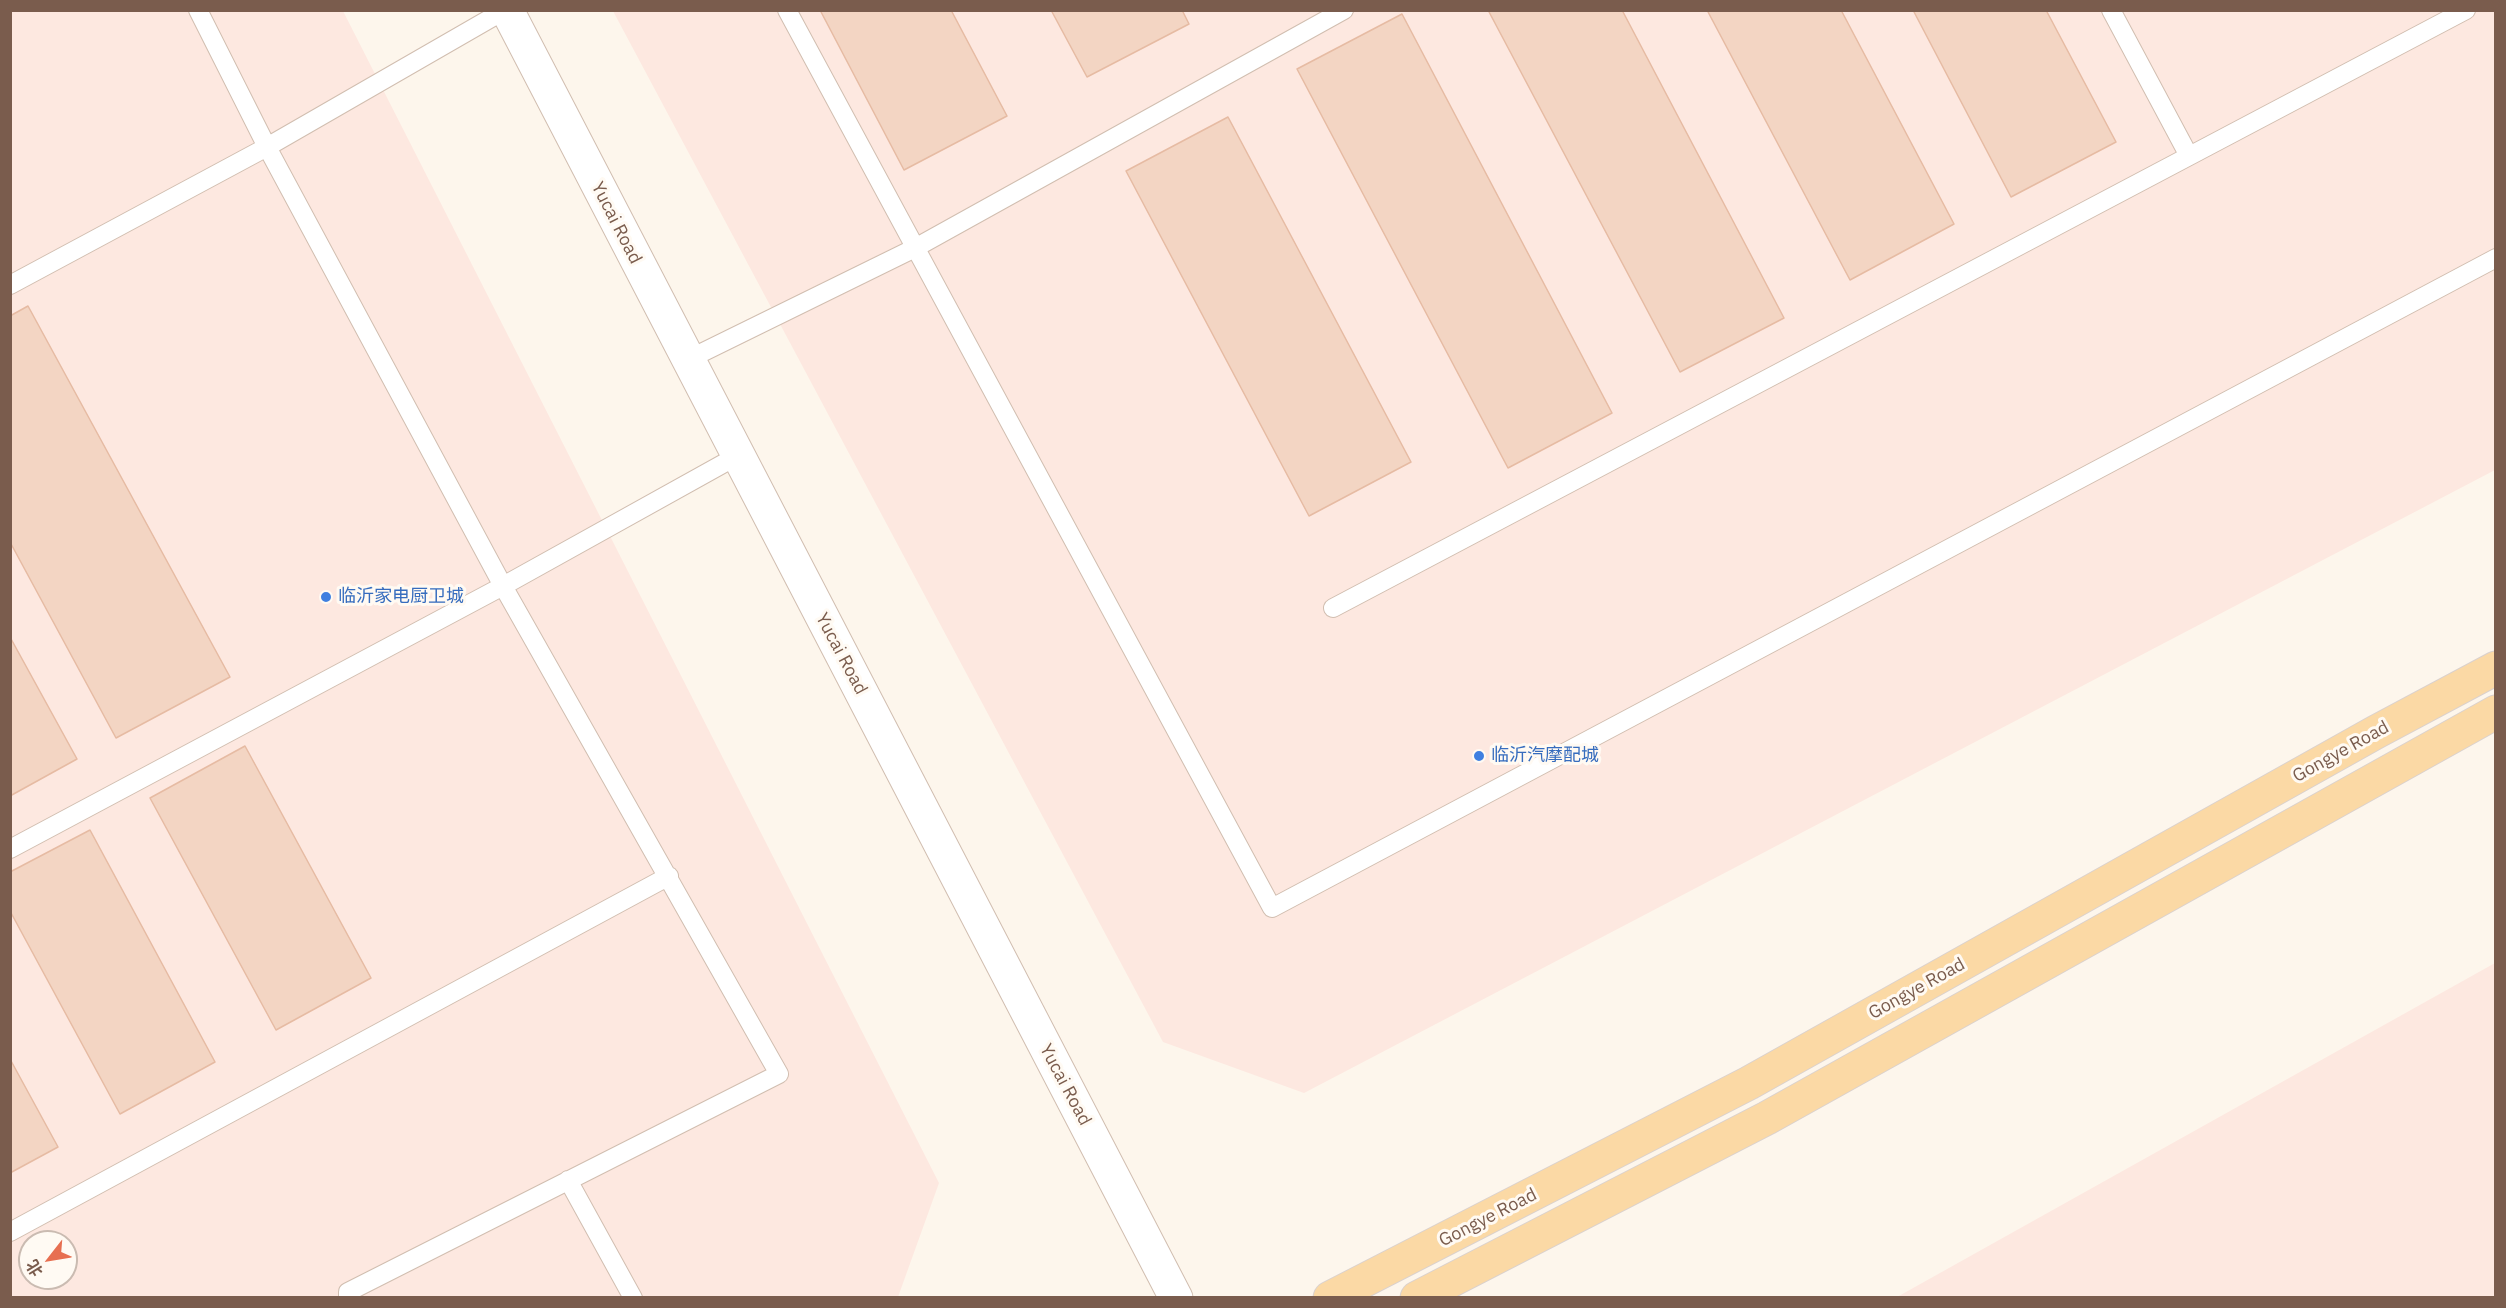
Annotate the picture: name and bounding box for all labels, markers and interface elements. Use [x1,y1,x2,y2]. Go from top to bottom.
street label: Yucai Road [586,178,646,268]
place label: 临沂家电厨卫城 [338,586,464,608]
marker: 临沂家电厨卫城 [319,590,333,604]
street label: Yucai Road [811,610,871,698]
street label: Gongye Road [2289,717,2393,787]
place label: 临沂汽摩配城 [1491,745,1599,767]
marker: 临沂汽摩配城 [1472,749,1486,763]
street label: Gongye Road [1865,954,1969,1024]
street label: Yucai Road [1035,1041,1095,1129]
street label: Gongye Road [1436,1184,1540,1252]
north arrow [18,1230,78,1290]
text: 北 [22,1256,47,1280]

